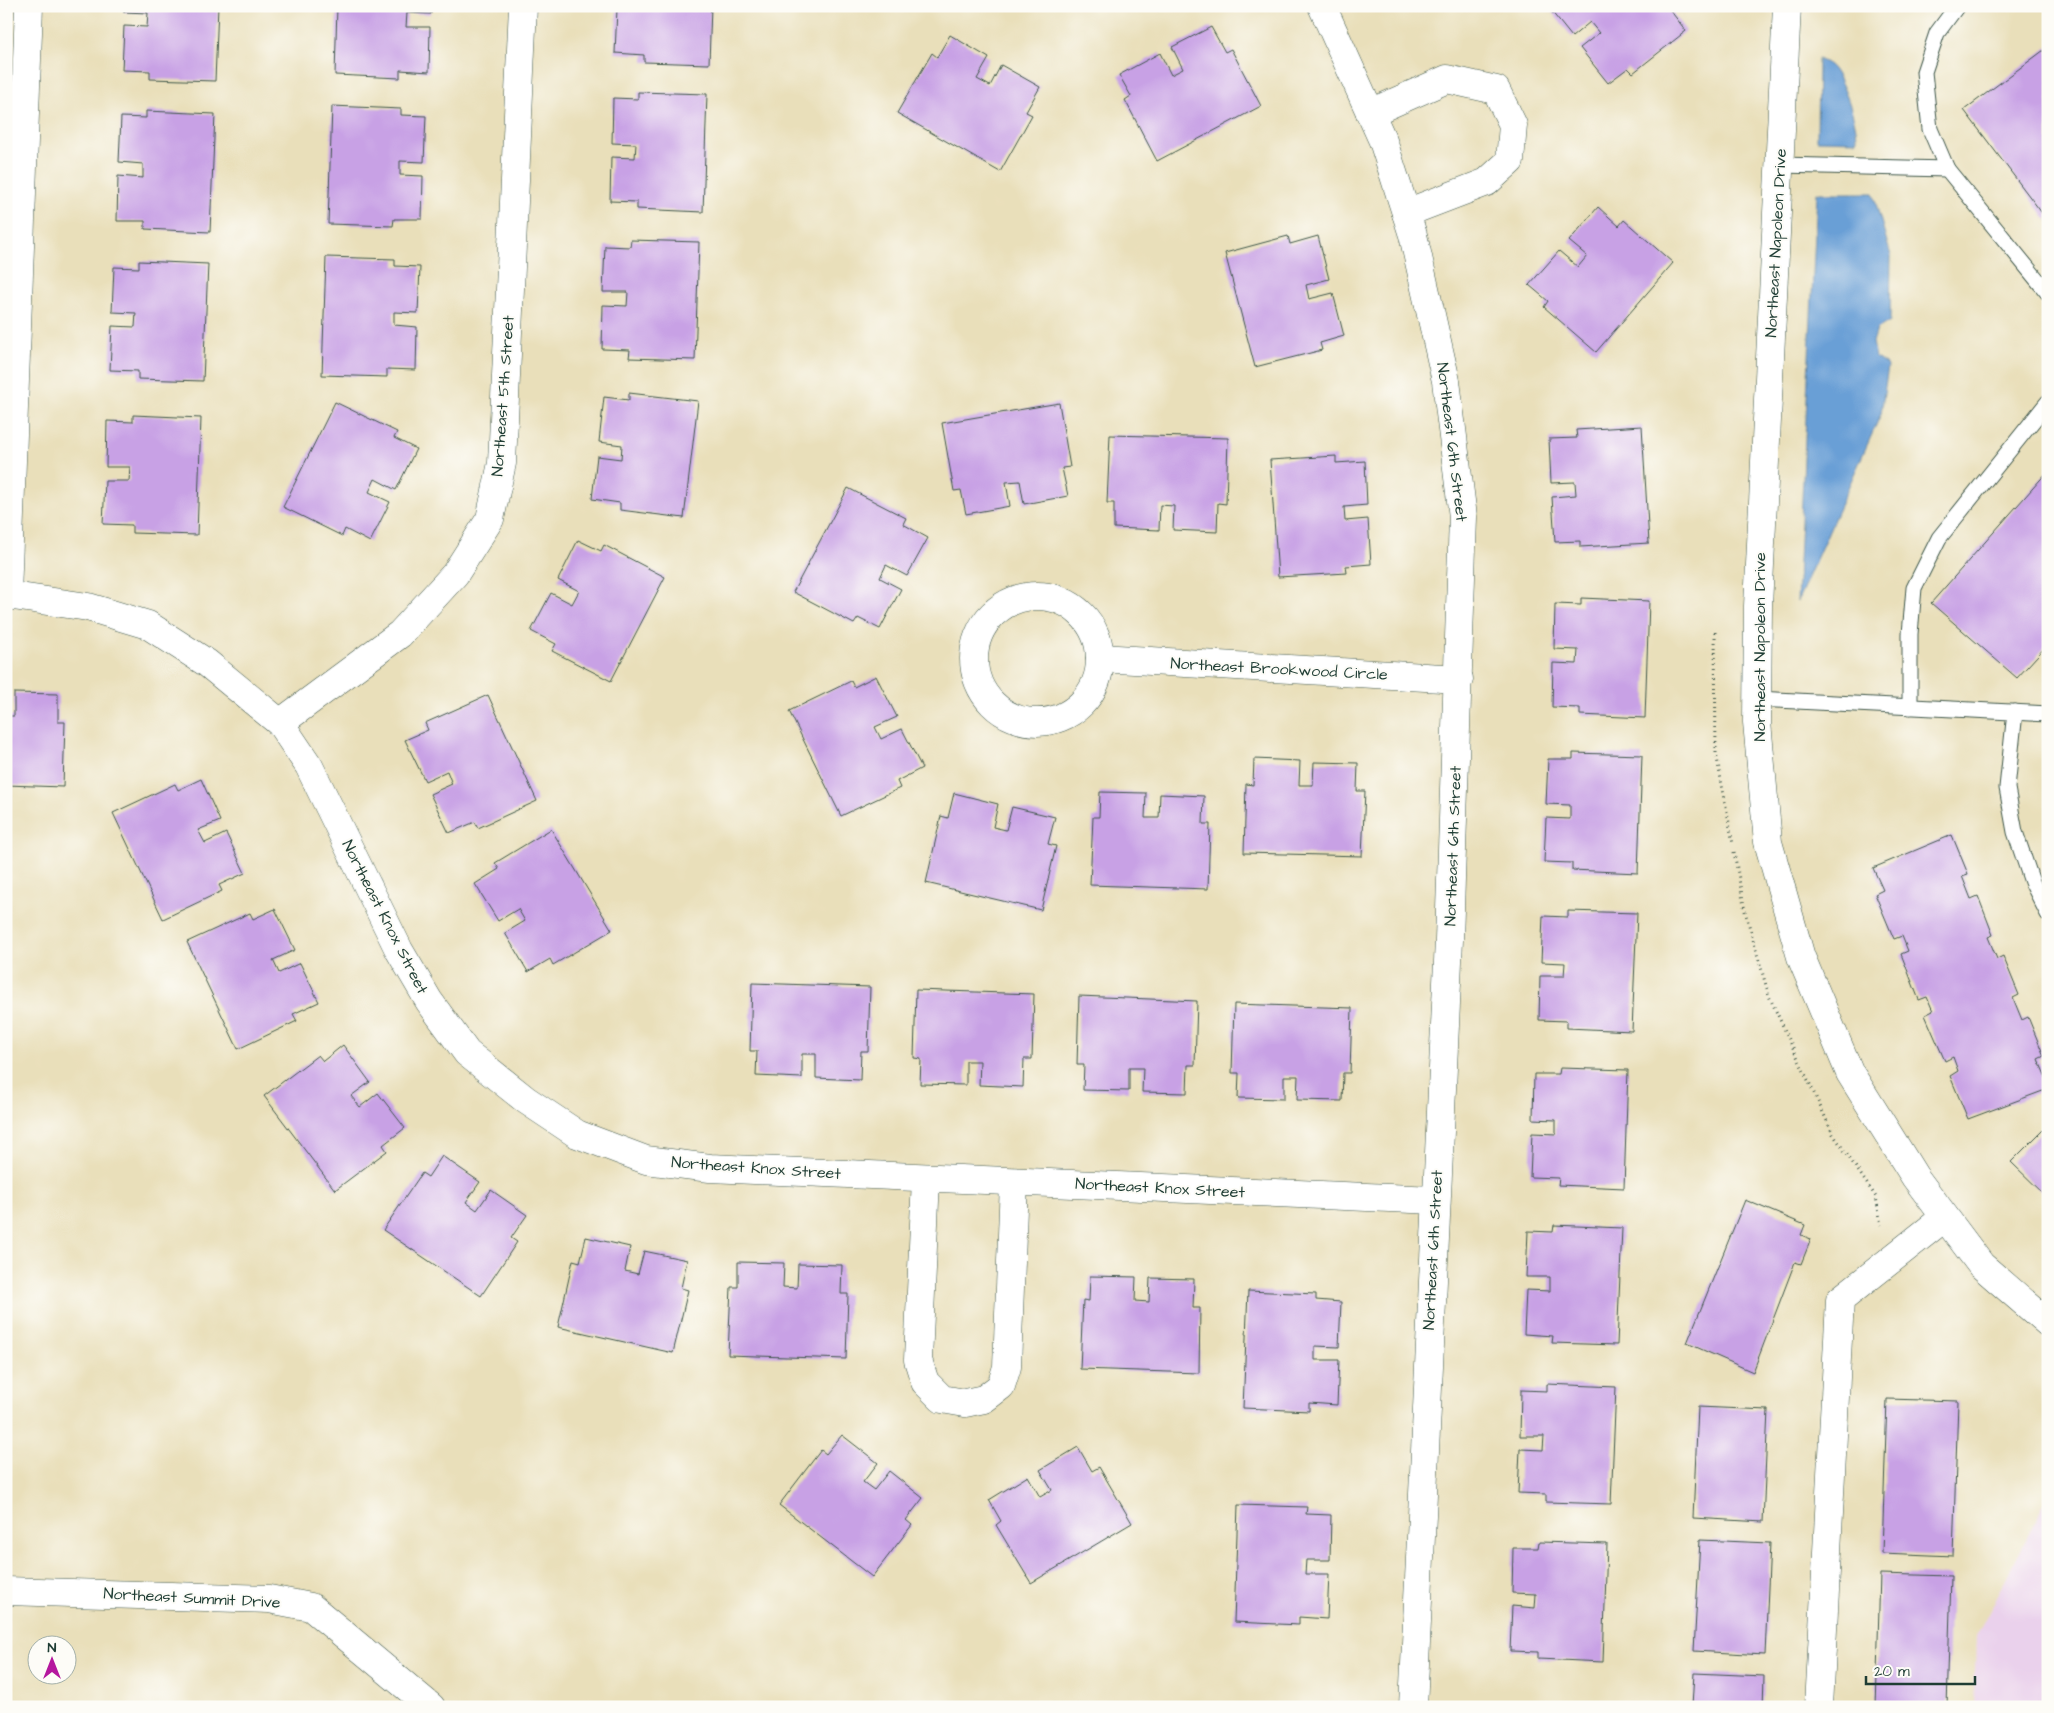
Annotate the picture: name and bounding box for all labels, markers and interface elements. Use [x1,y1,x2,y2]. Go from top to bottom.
street label: Northeast Napoleon Drive [1760,148,1792,338]
street label: Northeast 5th Street [486,314,520,477]
street label: Northeast 6th Street [1431,361,1473,523]
street label: Northeast Napoleon Drive [1749,552,1771,742]
street label: Northeast Brookwood Circle [1170,652,1388,686]
street label: Northeast 6th Street [1439,765,1467,926]
street label: Northeast Knox Street [337,836,434,998]
street label: Northeast Knox Street [670,1151,842,1185]
street label: Northeast 6th Street [1418,1169,1448,1331]
street label: Northeast Knox Street [1075,1173,1246,1203]
street label: Northeast Summit Drive [103,1582,281,1614]
north arrow [28,1636,78,1686]
text: N [48,1638,57,1658]
scale bar [1866,1653,1975,1685]
text: 20 m [1874,1661,1910,1682]

